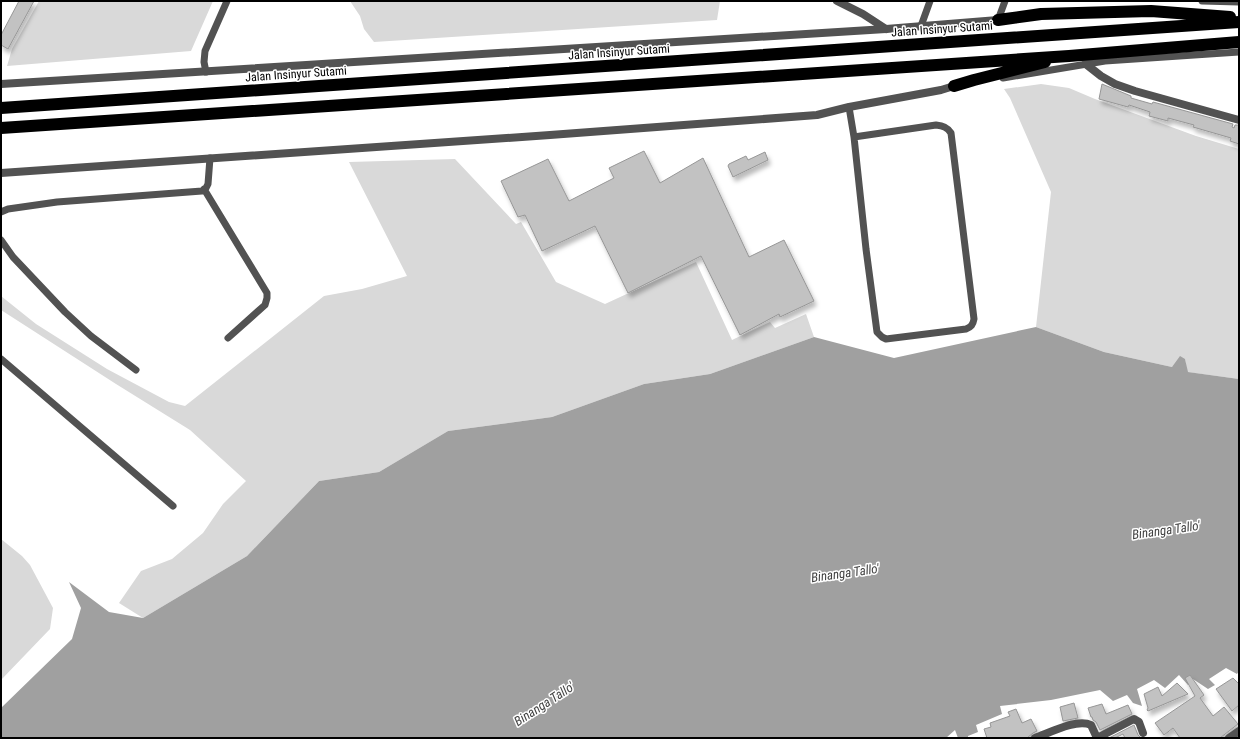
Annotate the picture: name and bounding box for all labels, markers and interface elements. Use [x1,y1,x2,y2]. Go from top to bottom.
street label: Jalan Insinyur Sutami [891,18,993,40]
street label: Jalan Insinyur Sutami [568,41,670,63]
street label: Jalan Insinyur Sutami [245,63,347,85]
water label: Binanga Tallo' [1131,518,1202,542]
water label: Binanga Tallo' [810,561,881,585]
water label: Binanga Tallo' [511,679,577,729]

